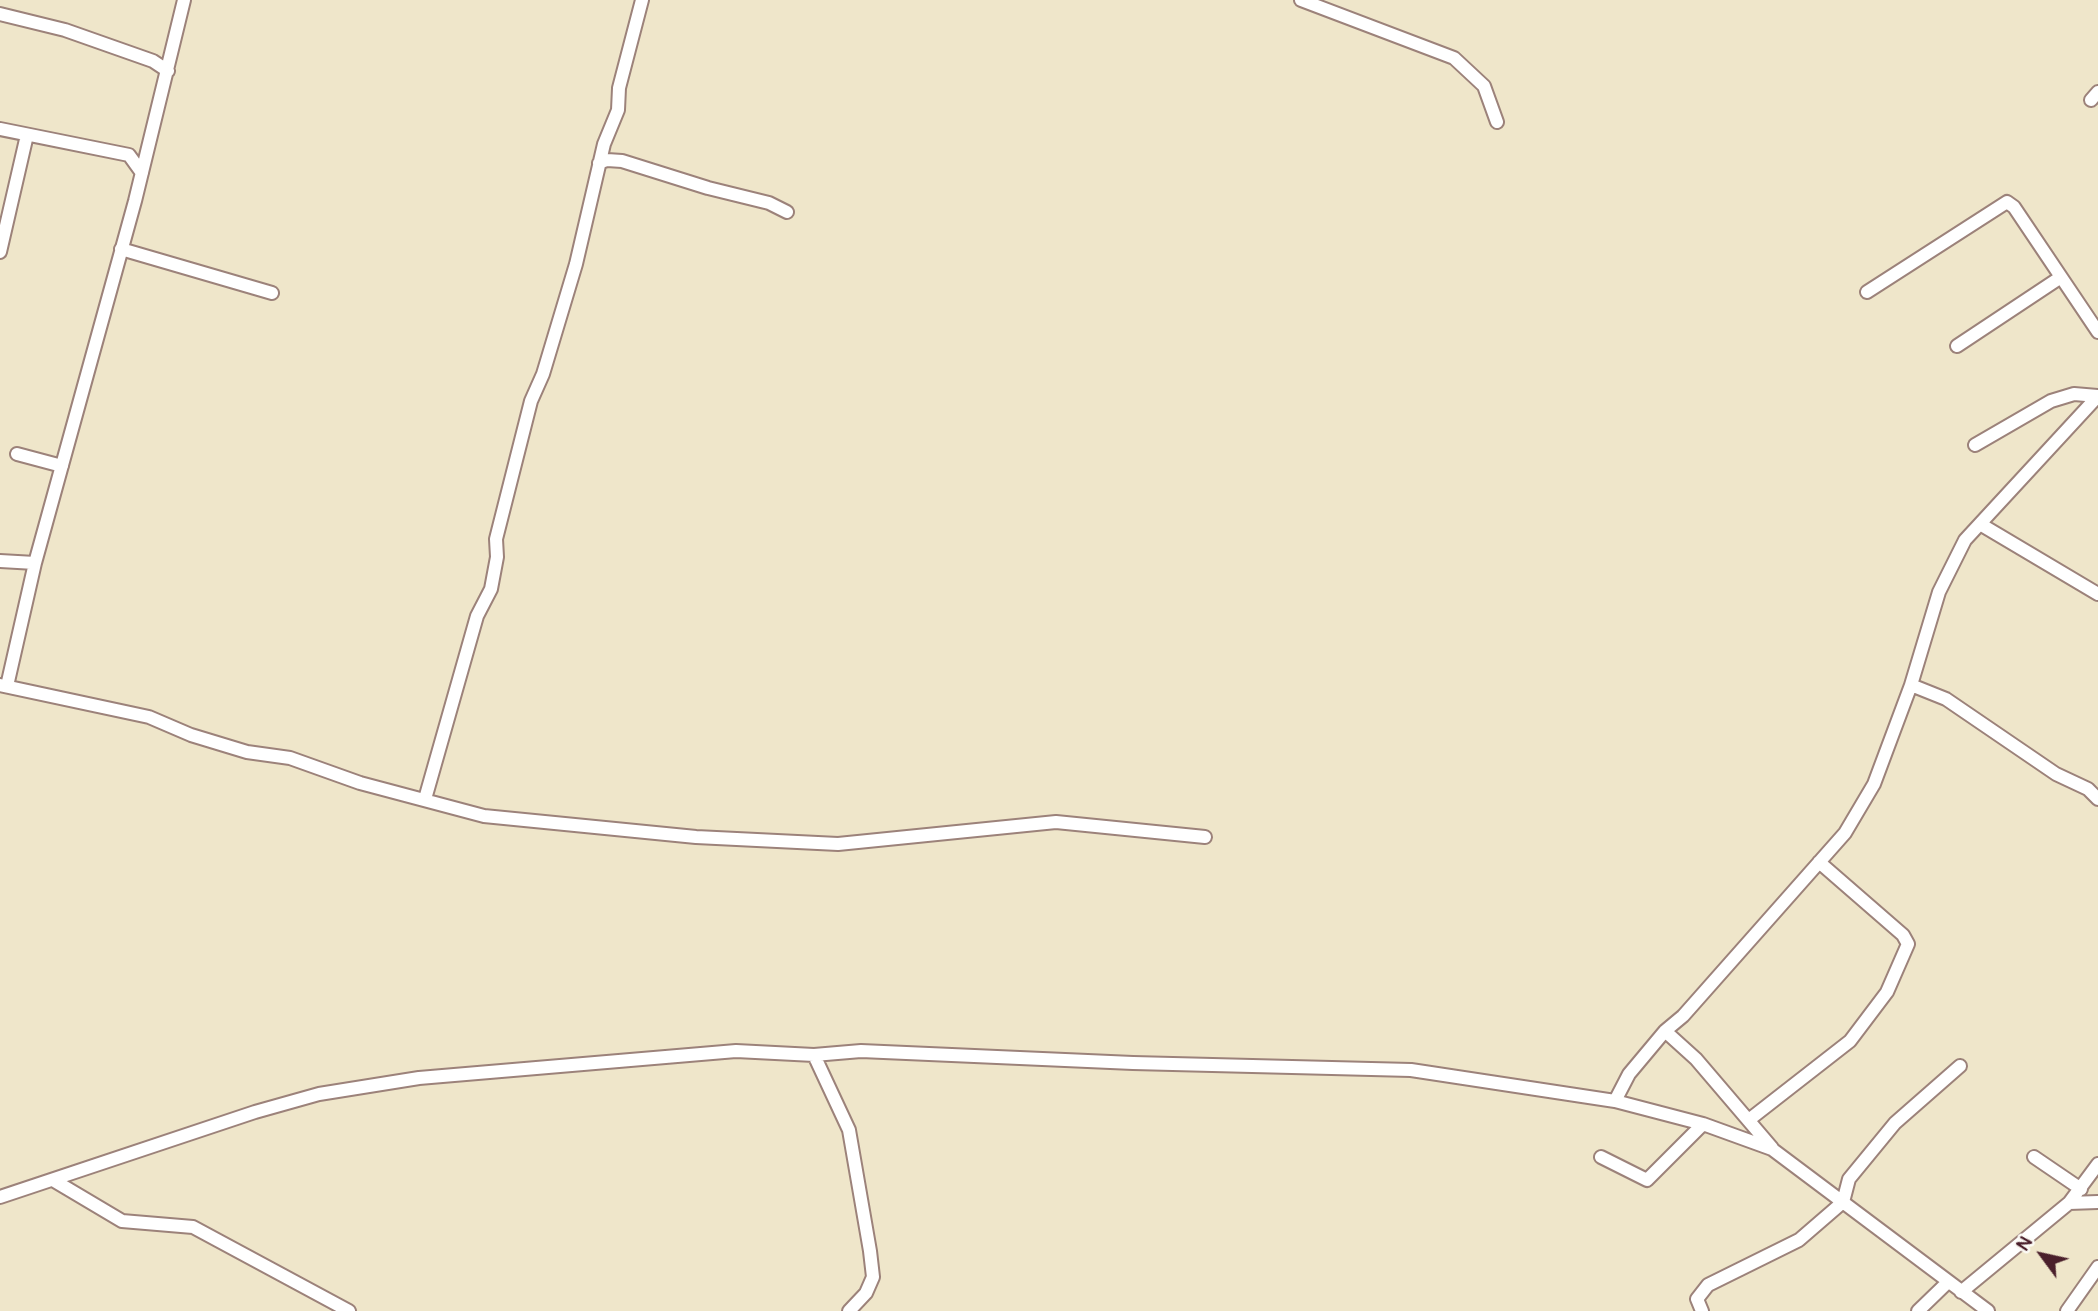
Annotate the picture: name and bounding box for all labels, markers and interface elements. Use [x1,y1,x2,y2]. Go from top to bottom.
north arrow [2007,1220,2077,1290]
text: N [2011,1232,2038,1255]

